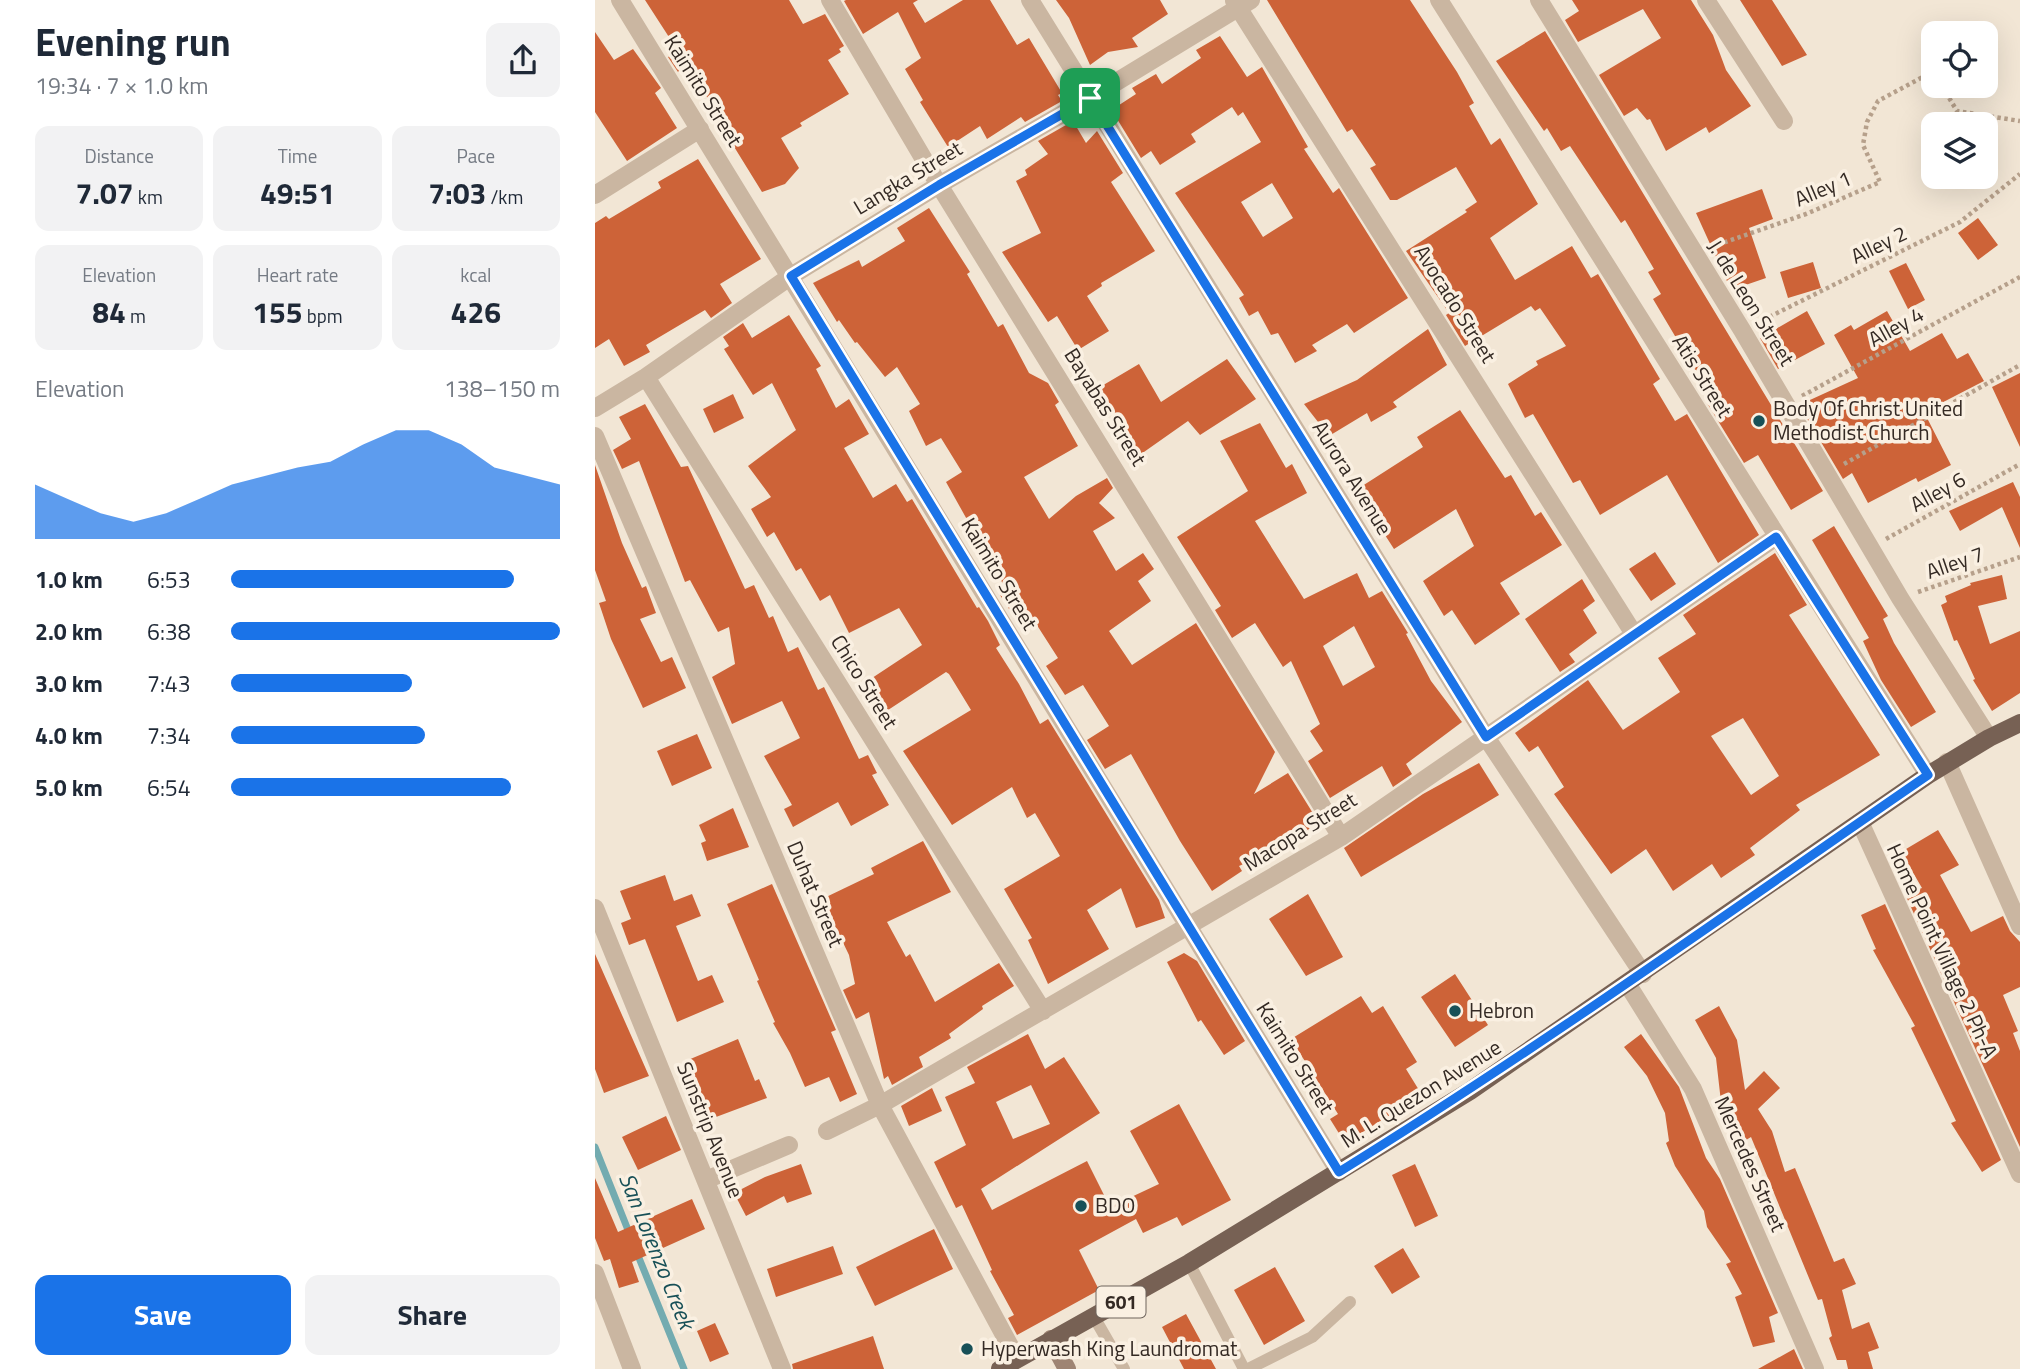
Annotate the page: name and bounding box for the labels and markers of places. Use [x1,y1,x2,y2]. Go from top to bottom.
pin [1060,68,1120,128]
place label: Body Of Christ United Methodist Church [1773,392,1963,448]
marker: Body Of Christ United Methodist Church [1751,413,1767,429]
place label: Hebron [1469,994,1534,1026]
marker: Hebron [1447,1003,1463,1019]
place label: BDO [1095,1189,1135,1221]
marker: BDO [1073,1198,1089,1214]
place label: Hyperwash King Laundromat [981,1332,1238,1364]
marker: Hyperwash King Laundromat [959,1341,975,1357]

